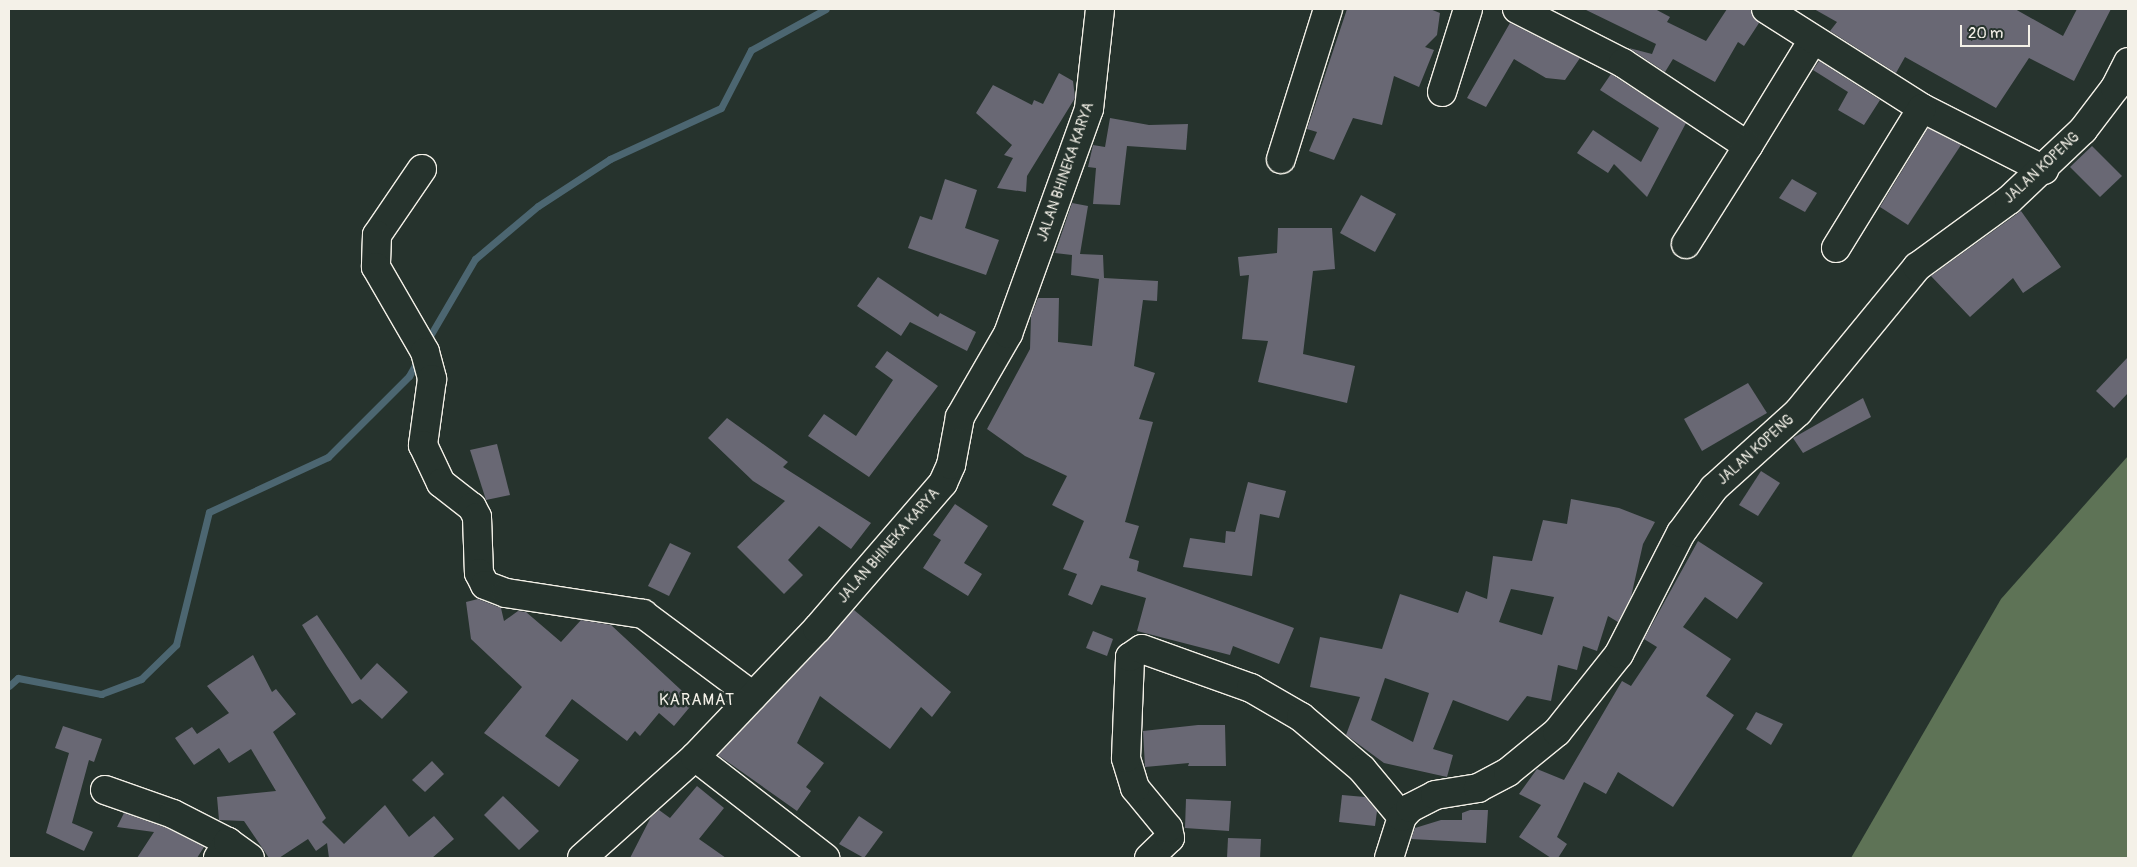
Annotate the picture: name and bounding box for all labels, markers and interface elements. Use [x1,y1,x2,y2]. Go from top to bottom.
scale bar [1962,15,2032,47]
text: 20 m [1968,24,2003,43]
street label: JALAN BHINEKA KARYA [1034,100,1098,244]
street label: JALAN KOPENG [2001,129,2083,207]
street label: JALAN KOPENG [1714,411,1798,489]
street label: JALAN BHINEKA KARYA [835,485,943,607]
district label: KARAMAT [658,690,736,710]

